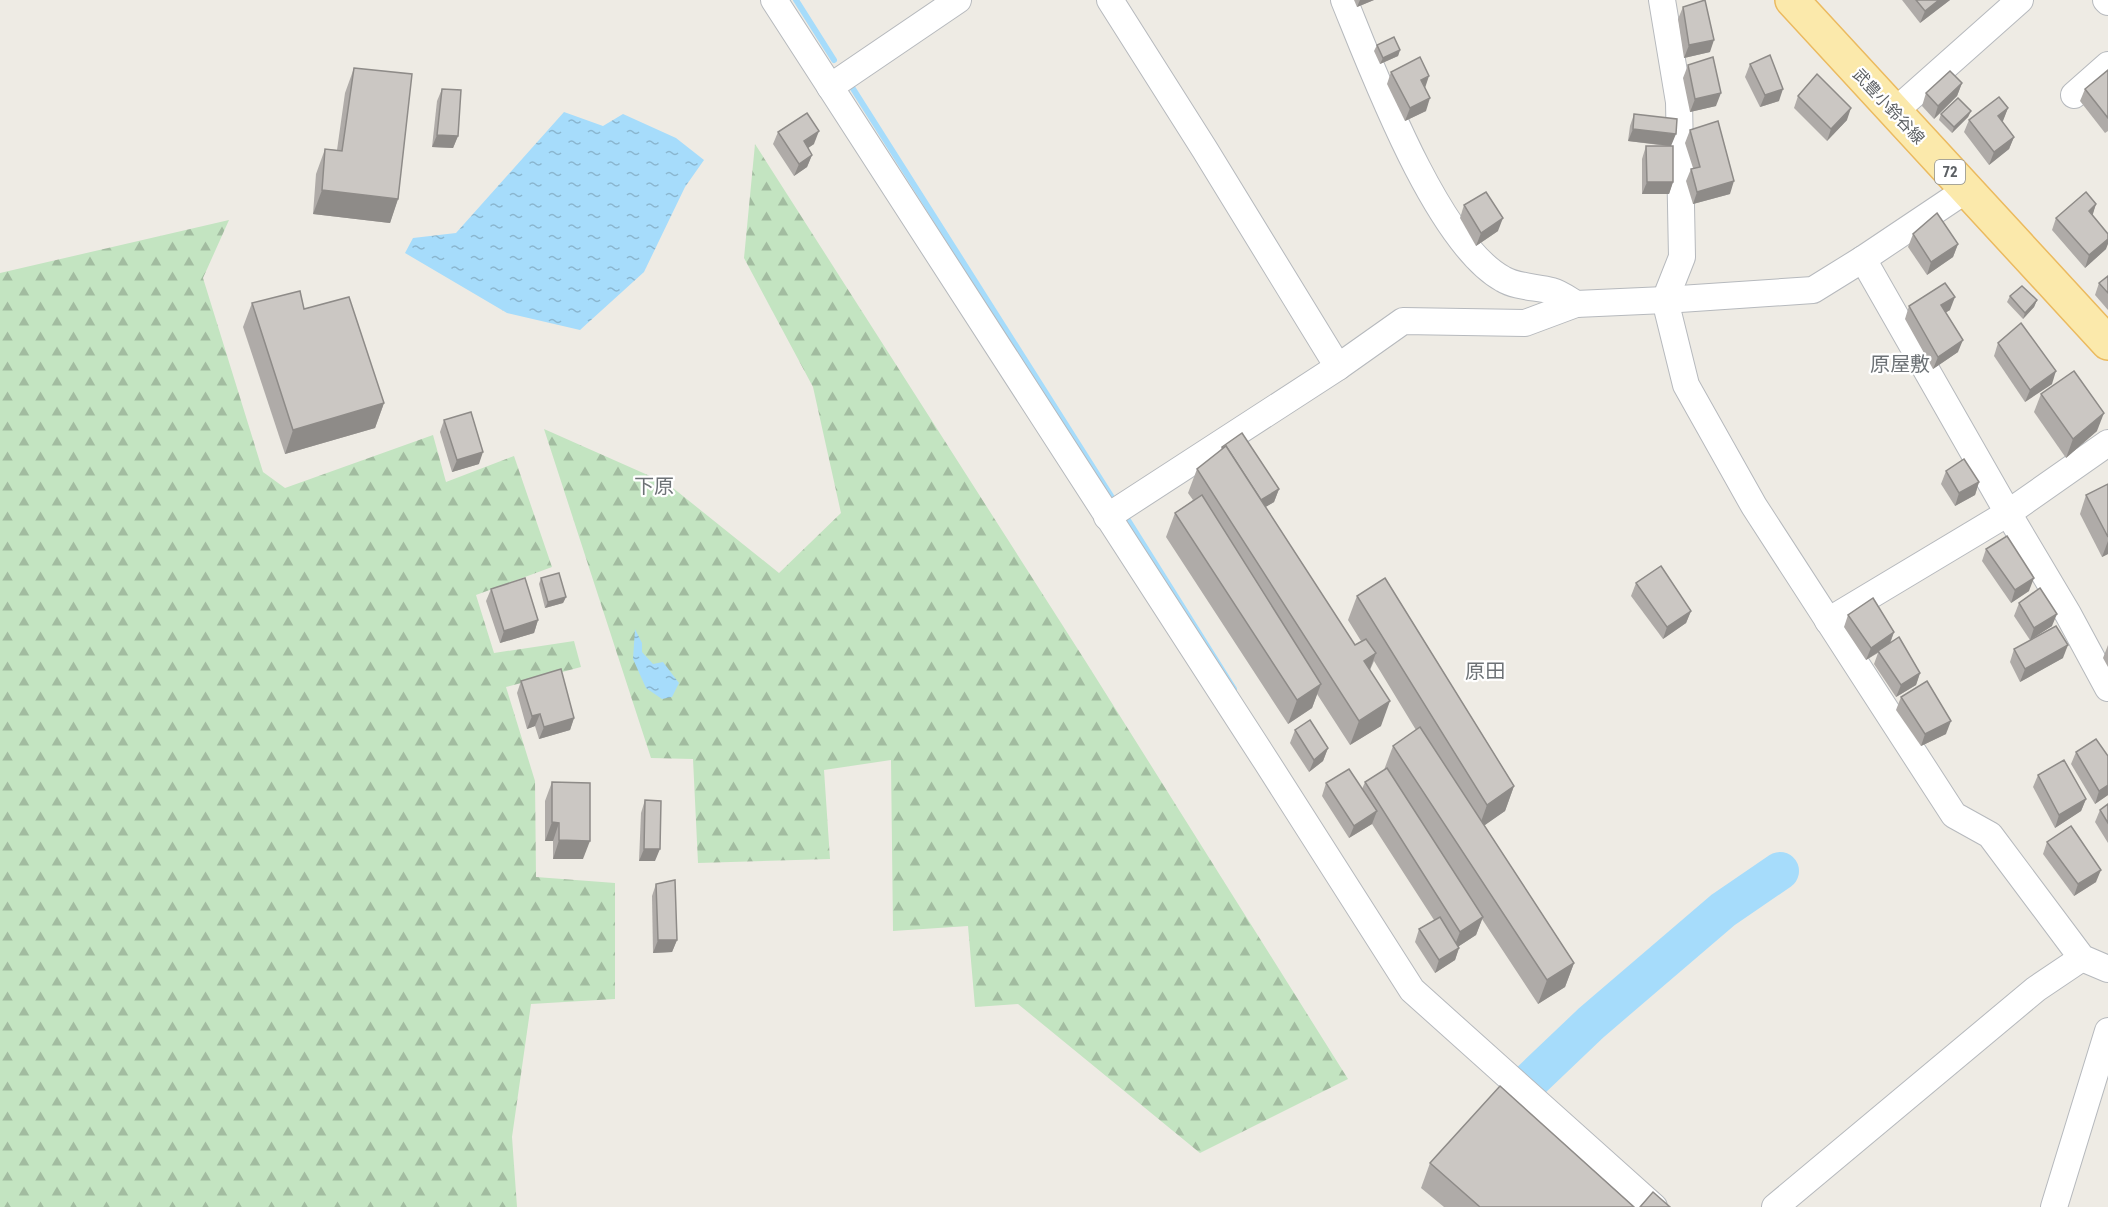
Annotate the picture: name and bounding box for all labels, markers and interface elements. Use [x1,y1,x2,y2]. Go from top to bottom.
street label: 武豊小鈴谷線 [1849,65,1928,148]
road number: 72 [1935,160,1965,184]
district label: 原屋敷 [1870,352,1930,376]
district label: 下原 [634,474,674,498]
district label: 原田 [1465,659,1505,683]

